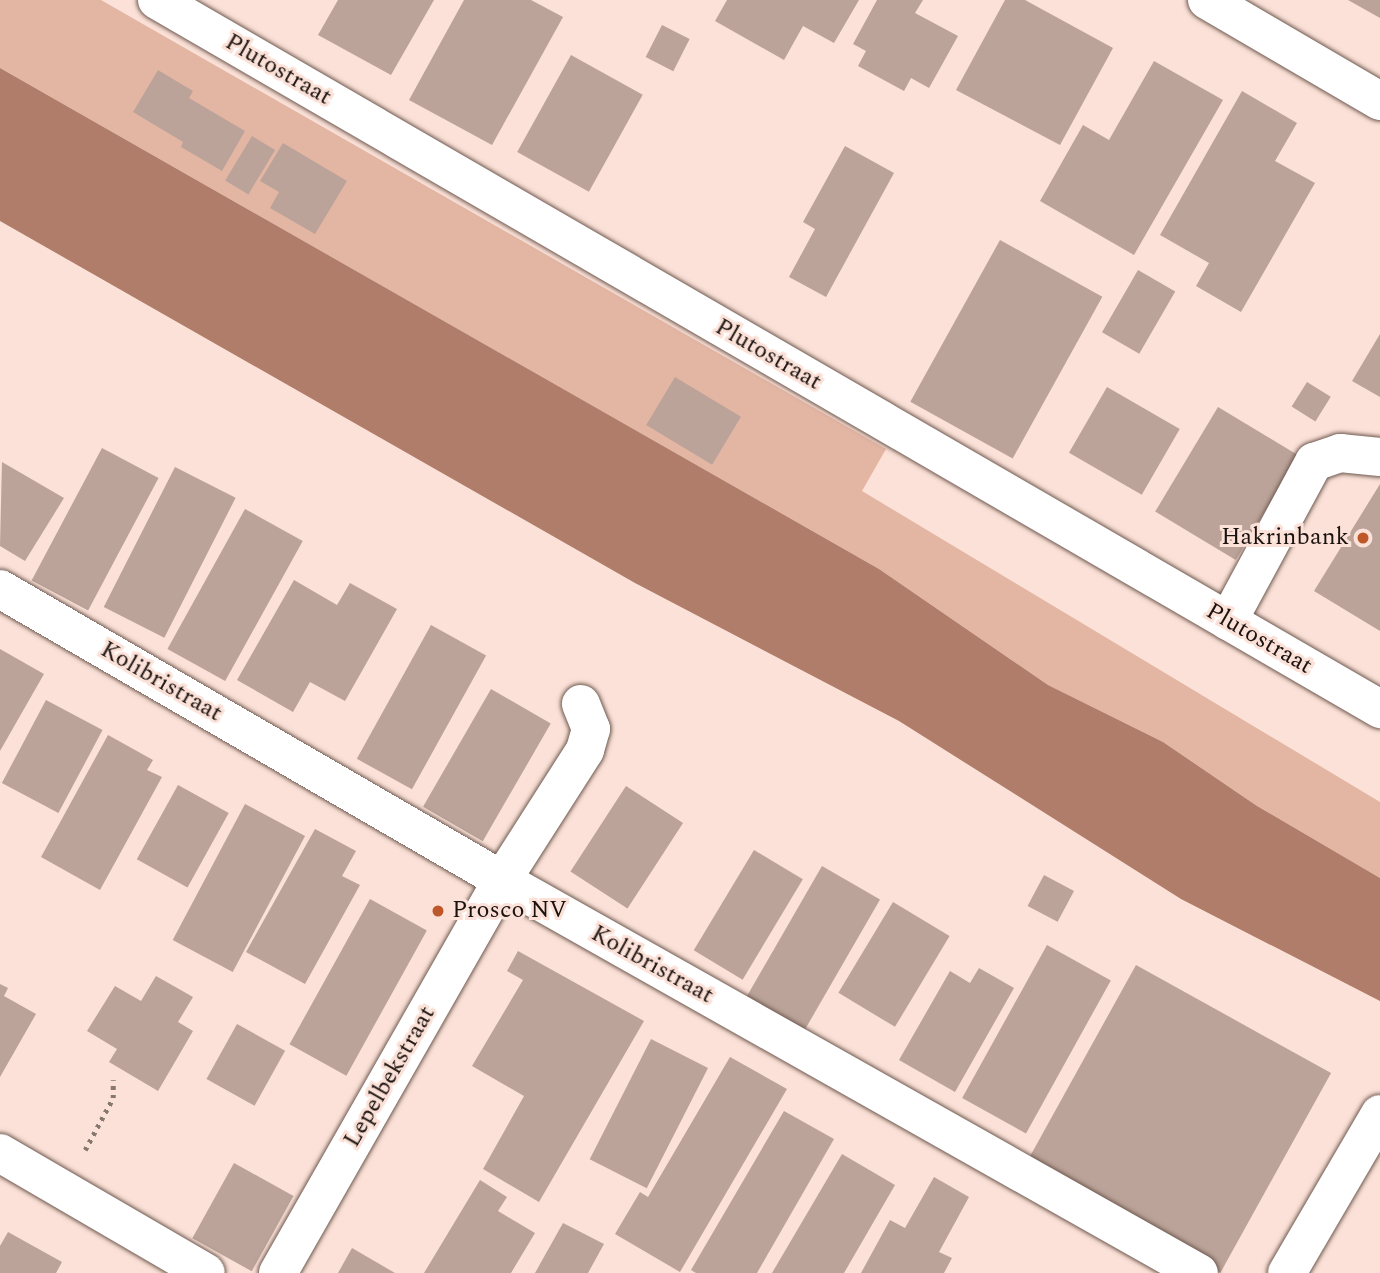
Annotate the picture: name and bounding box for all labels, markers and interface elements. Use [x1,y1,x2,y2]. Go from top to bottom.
street label: Plutostraat [220,28,336,112]
street label: Plutostraat [710,313,826,397]
place label: Hakrinbank [1221,524,1349,552]
marker: Hakrinbank [1355,530,1371,546]
street label: Plutostraat [1201,597,1317,681]
street label: Kolibristraat [95,636,227,728]
place label: Prosco NV [452,897,567,925]
marker: Prosco NV [430,903,446,919]
street label: Kolibristraat [586,920,718,1010]
street label: Lepelbekstraat [338,1001,442,1153]

